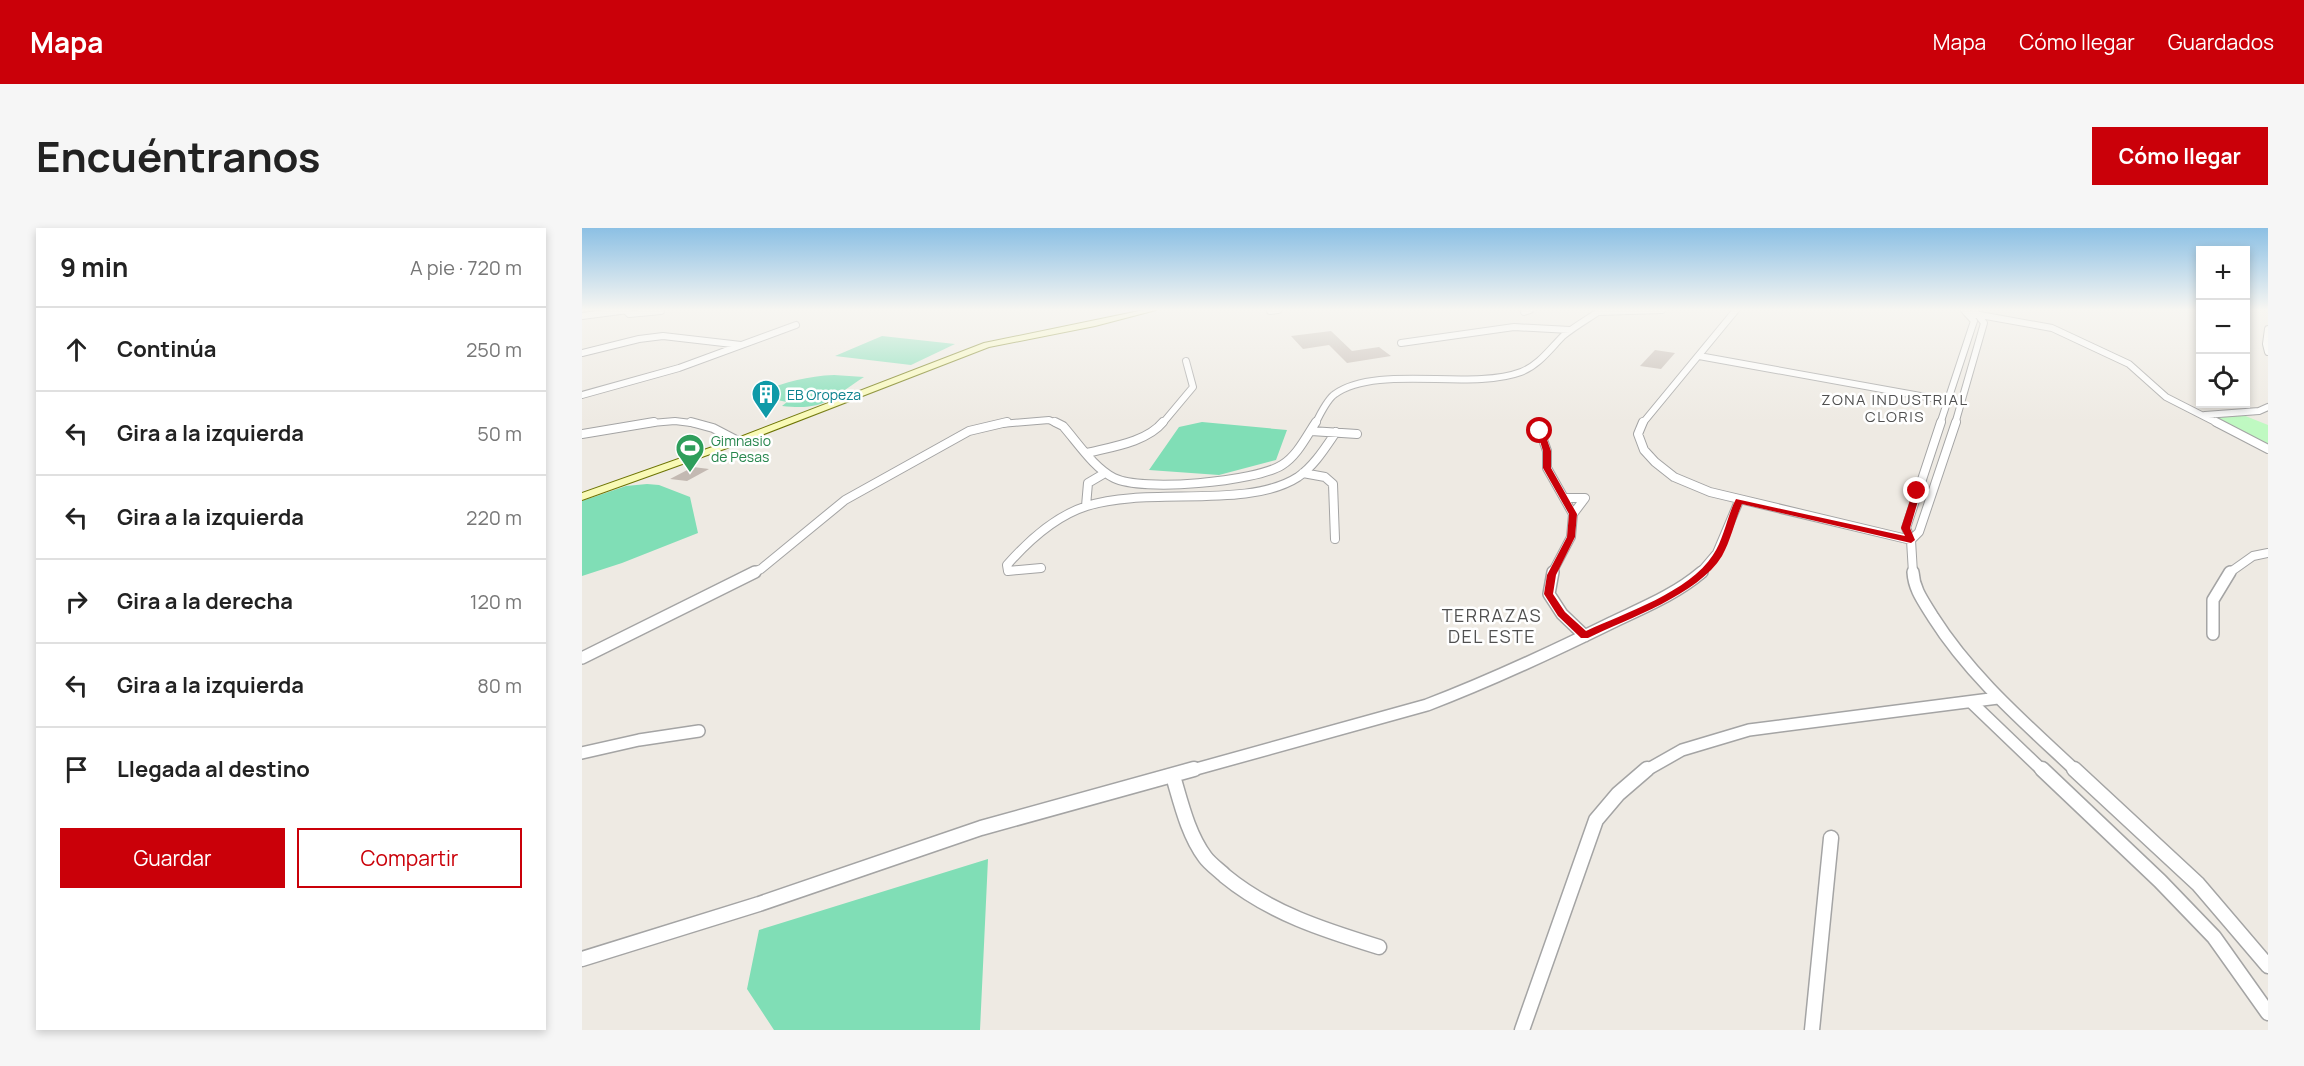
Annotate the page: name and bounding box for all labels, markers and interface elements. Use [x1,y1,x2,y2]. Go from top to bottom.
text: Mapa [30,23,103,61]
text: Mapa [1933,28,1986,56]
text: Cómo llegar [2019,28,2135,56]
text: Guardados [2168,28,2274,56]
text: Encuéntranos [36,127,321,185]
button: Cómo llegar [2092,127,2268,185]
map controls [2196,246,2250,408]
button: + [2196,246,2250,300]
text: 9 min [60,249,128,285]
text: A pie · 720 m [410,254,522,281]
button: − [2196,300,2250,354]
icon: ahead [60,333,93,366]
text: Continúa [117,334,217,364]
text: 250 m [466,336,522,363]
button: locate [2196,354,2250,408]
building icon: EB Oropeza [750,378,782,420]
place label: EB Oropeza [787,385,861,404]
district label: ZONA INDUSTRIAL CLORIS [1821,389,1969,427]
icon: left [60,417,93,450]
route start [1526,417,1552,443]
text: Gira a la izquierda [117,418,304,448]
text: 50 m [477,420,522,447]
place label: Gimnasio de Pesas [711,431,771,466]
sports icon: Gimnasio de Pesas [674,432,706,474]
route end [1903,477,1929,503]
icon: left [60,501,93,534]
text: Gira a la izquierda [117,502,304,532]
text: 220 m [466,504,522,531]
icon: right [60,585,93,618]
text: Gira a la derecha [117,586,293,616]
text: 120 m [470,588,522,615]
district label: TERRAZAS DEL ESTE [1442,603,1542,648]
icon: left [60,669,93,702]
text: Gira a la izquierda [117,670,304,700]
text: 80 m [477,672,522,699]
icon: arrive [60,753,93,786]
text: Llegada al destino [117,754,310,784]
button: Guardar [60,828,285,888]
button: Compartir [297,828,522,888]

